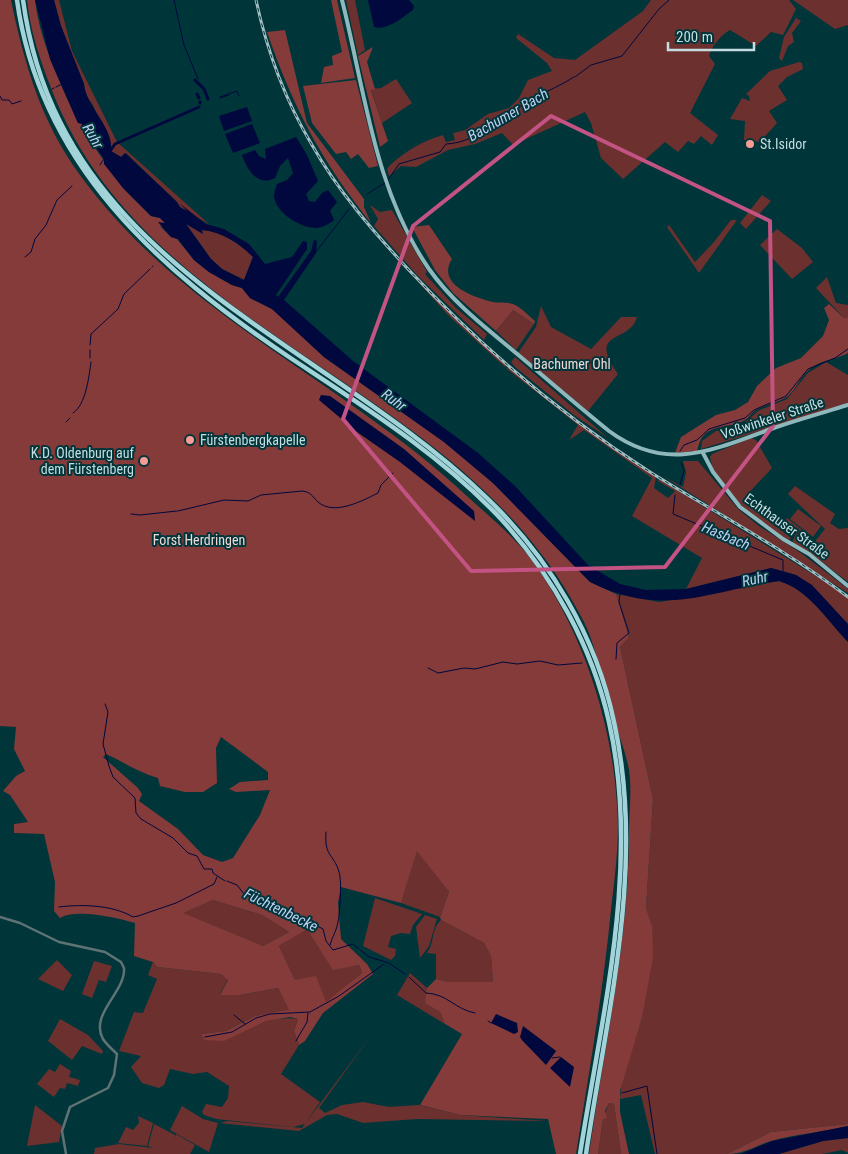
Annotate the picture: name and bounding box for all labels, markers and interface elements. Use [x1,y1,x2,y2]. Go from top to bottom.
scale bar [668,20,754,52]
text: 200 m [676,28,713,46]
water label: Bachumer Bach [465,85,551,145]
water label: Ruhr [79,120,108,152]
place label: St.Isidor [760,136,806,152]
marker: St.Isidor [744,138,756,150]
park label: Bachumer Ohl [533,356,611,372]
water label: Ruhr [378,385,410,415]
street label: Voßwinkeler Straße [719,394,826,442]
place label: Fürstenbergkapelle [200,432,306,448]
marker: Fürstenbergkapelle [184,434,196,446]
place label: K.D. Oldenburg auf dem Fürstenberg [31,445,135,477]
marker: K.D. Oldenburg auf dem Fürstenberg [138,455,150,467]
street label: Echthauser Straße [742,490,833,562]
water label: Hasbach [699,518,753,554]
park label: Forst Herdringen [153,532,245,548]
water label: Ruhr [740,567,770,591]
water label: Füchtenbecke [241,884,321,936]

